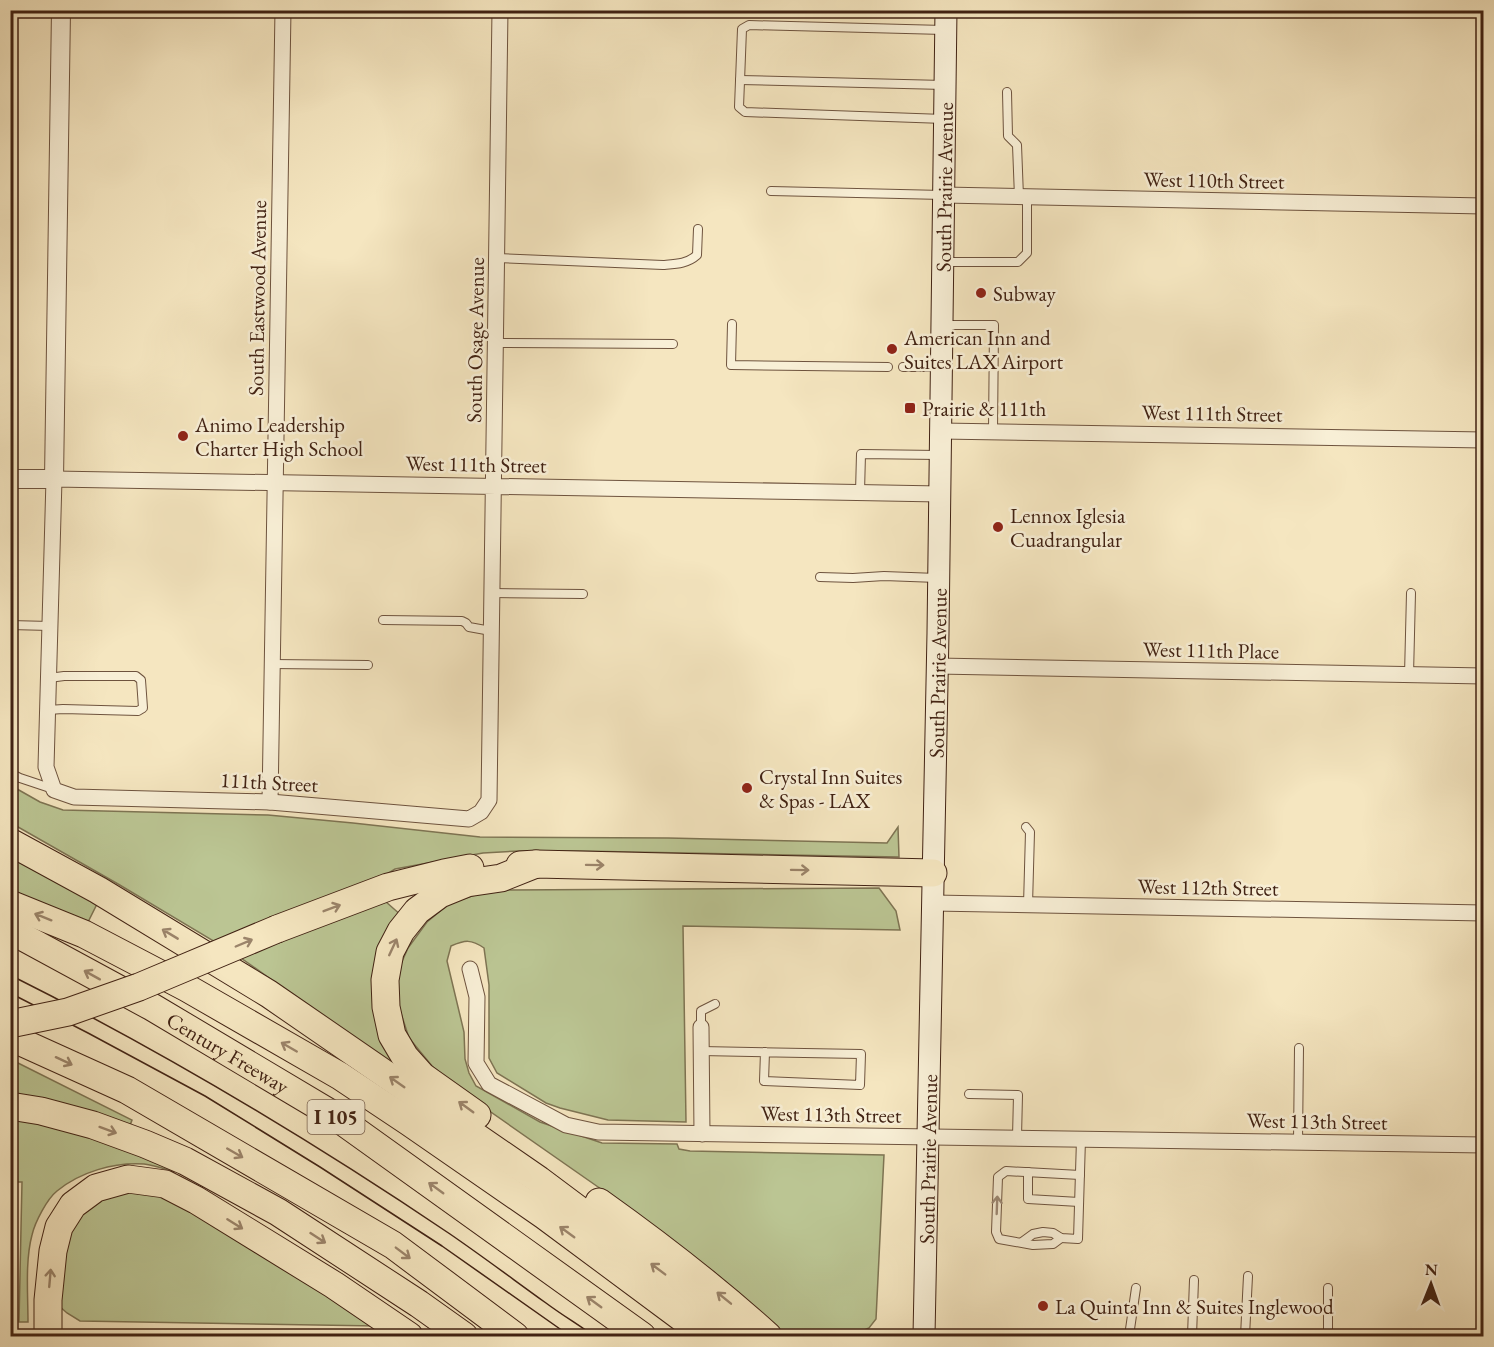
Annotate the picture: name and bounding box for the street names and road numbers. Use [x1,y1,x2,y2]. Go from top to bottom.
street label: South Prairie Avenue [929,102,958,272]
street label: West 110th Street [1143,165,1285,195]
street label: South Eastwood Avenue [242,200,272,396]
street label: South Osage Avenue [460,257,490,423]
street label: West 111th Street [1141,398,1283,428]
street label: West 111th Street [405,449,547,479]
street label: South Prairie Avenue [922,588,952,758]
street label: West 111th Place [1143,635,1279,665]
street label: 111th Street [219,766,319,798]
street label: West 112th Street [1137,872,1279,902]
street label: Century Freeway [162,1005,295,1100]
street label: South Prairie Avenue [912,1074,943,1244]
street label: West 113th Street [760,1099,902,1129]
road number: I 105 [308,1100,364,1134]
street label: West 113th Street [1246,1106,1388,1136]

